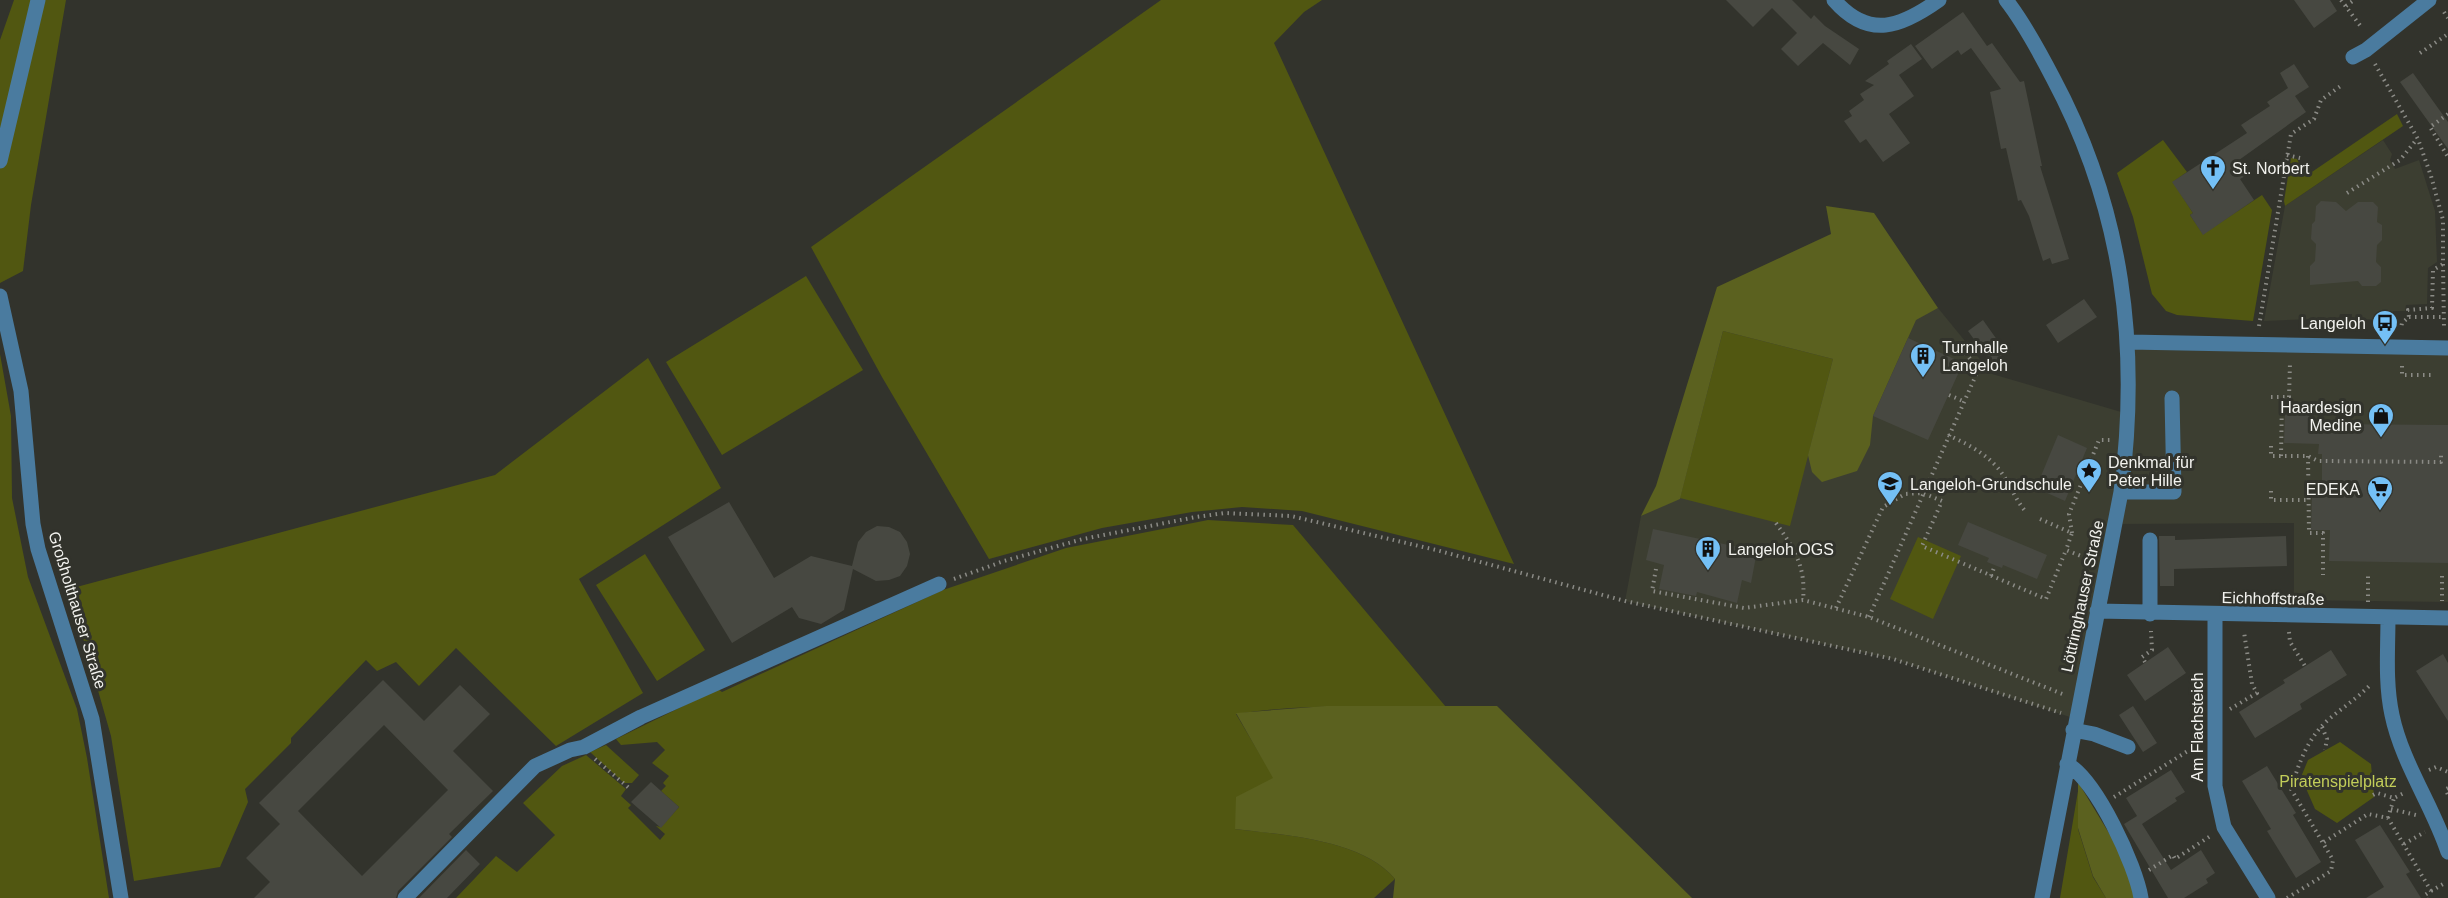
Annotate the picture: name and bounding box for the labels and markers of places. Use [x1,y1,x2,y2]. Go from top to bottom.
church icon: St. Norbert [2198,153,2228,191]
place label: St. Norbert [2232,160,2310,177]
bus stop icon: Langeloh [2370,308,2400,346]
place label: Langeloh [2300,315,2366,332]
place label: Turnhalle Langeloh [1942,339,2008,374]
building icon: Turnhalle Langeloh [1908,341,1938,379]
place label: Haardesign Medine [2280,399,2362,434]
shop icon: Haardesign Medine [2366,401,2396,439]
place label: Denkmal für Peter Hille [2108,454,2195,489]
place icon: Denkmal für Peter Hille [2074,456,2104,494]
school or university icon: Langeloh-Grundschule [1875,469,1905,507]
supermarket icon: EDEKA [2365,474,2395,512]
place label: Langeloh-Grundschule [1910,476,2072,493]
place label: EDEKA [2306,481,2360,498]
building icon: Langeloh OGS [1693,534,1723,572]
place label: Langeloh OGS [1728,541,1834,558]

